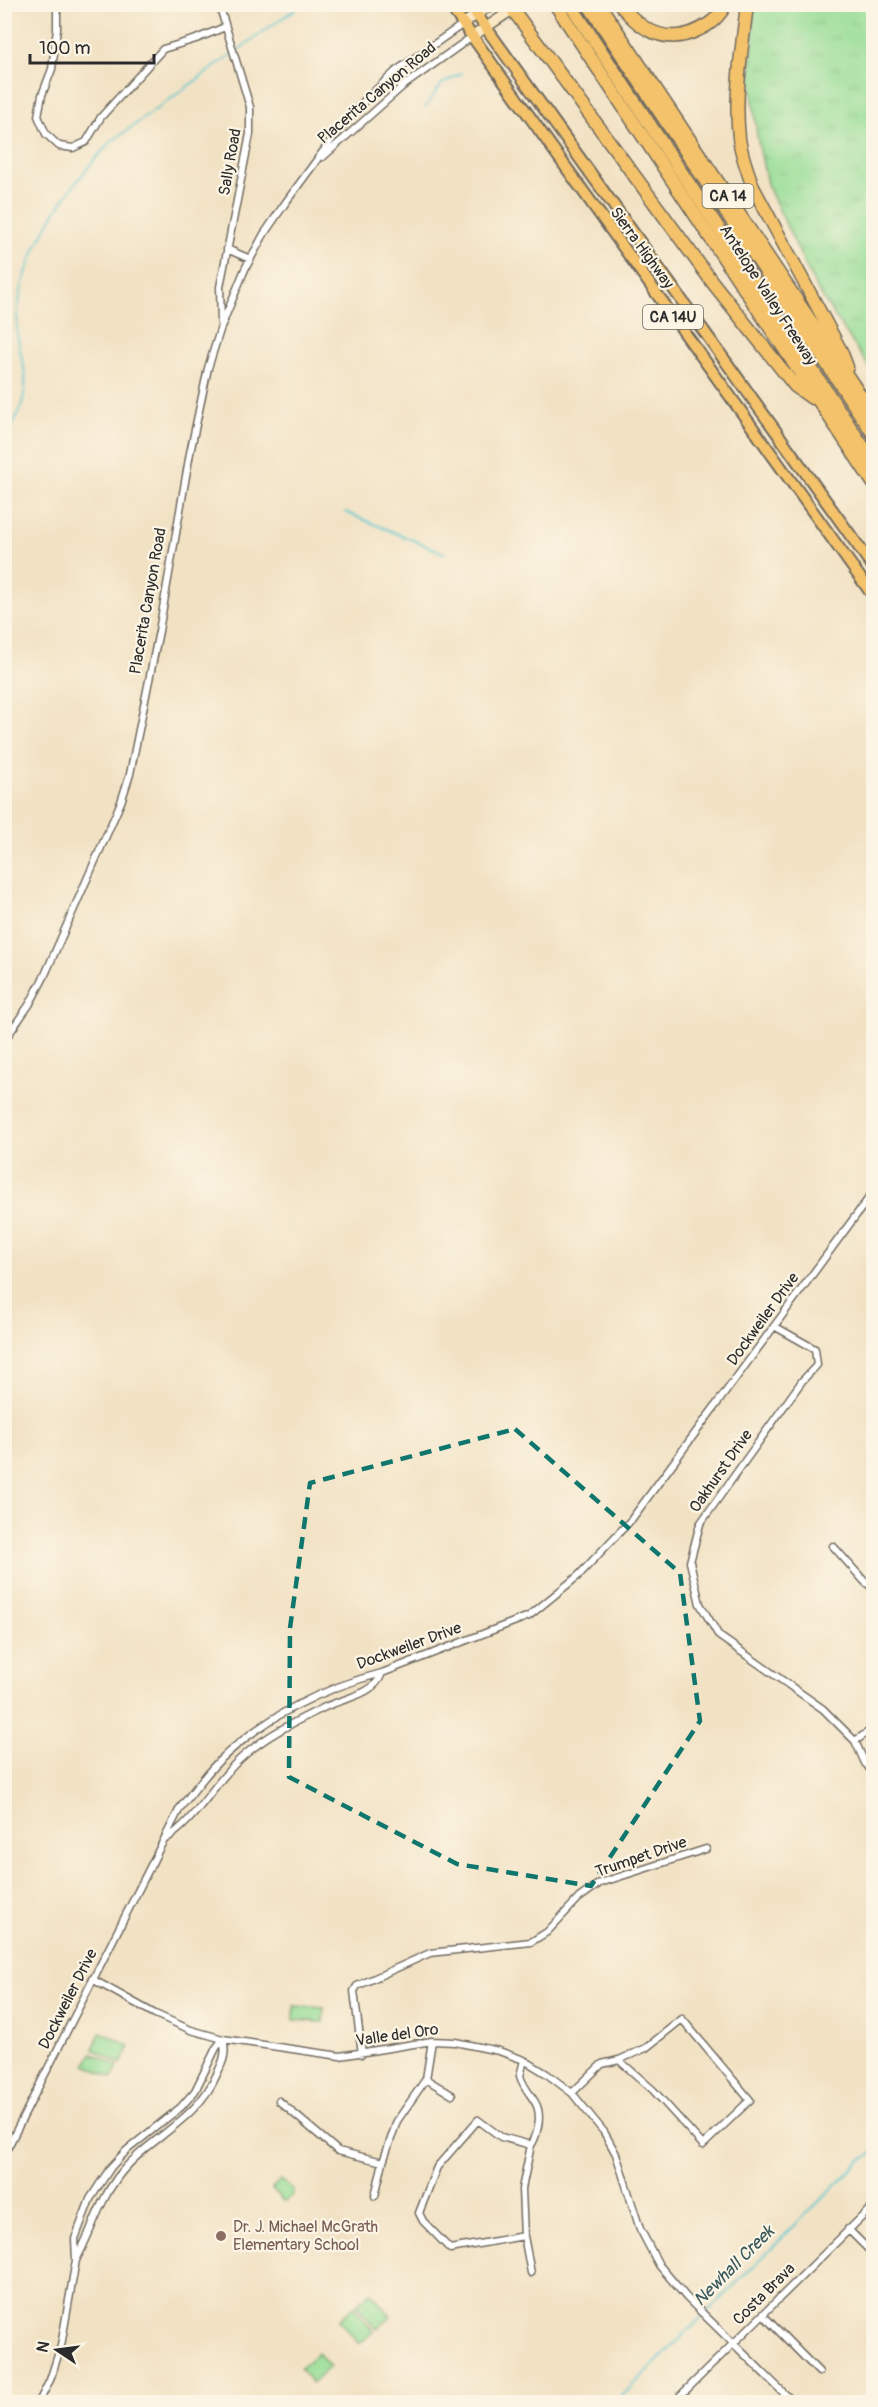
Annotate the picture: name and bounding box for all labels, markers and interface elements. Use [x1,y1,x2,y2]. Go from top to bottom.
scale bar [30,27,154,65]
text: 100 m [39,37,91,60]
street label: Placerita Canyon Road [314,38,440,148]
street label: Sally Road [214,127,246,197]
road number: CA 14 [702,184,754,208]
street label: Sierra Highway [606,203,678,293]
street label: Antelope Valley Freeway [715,221,821,369]
road number: CA 14U [643,305,703,329]
street label: Placerita Canyon Road [125,526,171,676]
street label: Dockweiler Drive [723,1269,803,1369]
street label: Oakhurst Drive [685,1426,757,1516]
street label: Dockweiler Drive [354,1618,464,1674]
street label: Trumpet Drive [593,1832,689,1882]
street label: Dockweiler Drive [34,1945,102,2053]
street label: Valle del Oro [354,2019,440,2051]
place label: Dr. J. Michael McGrath Elementary School [233,2217,378,2255]
water label: Newhall Creek [689,2220,780,2311]
marker: Dr. J. Michael McGrath Elementary School [214,2229,228,2243]
street label: Costa Brava [729,2259,799,2329]
north arrow [27,2320,87,2380]
text: N [32,2339,54,2354]

